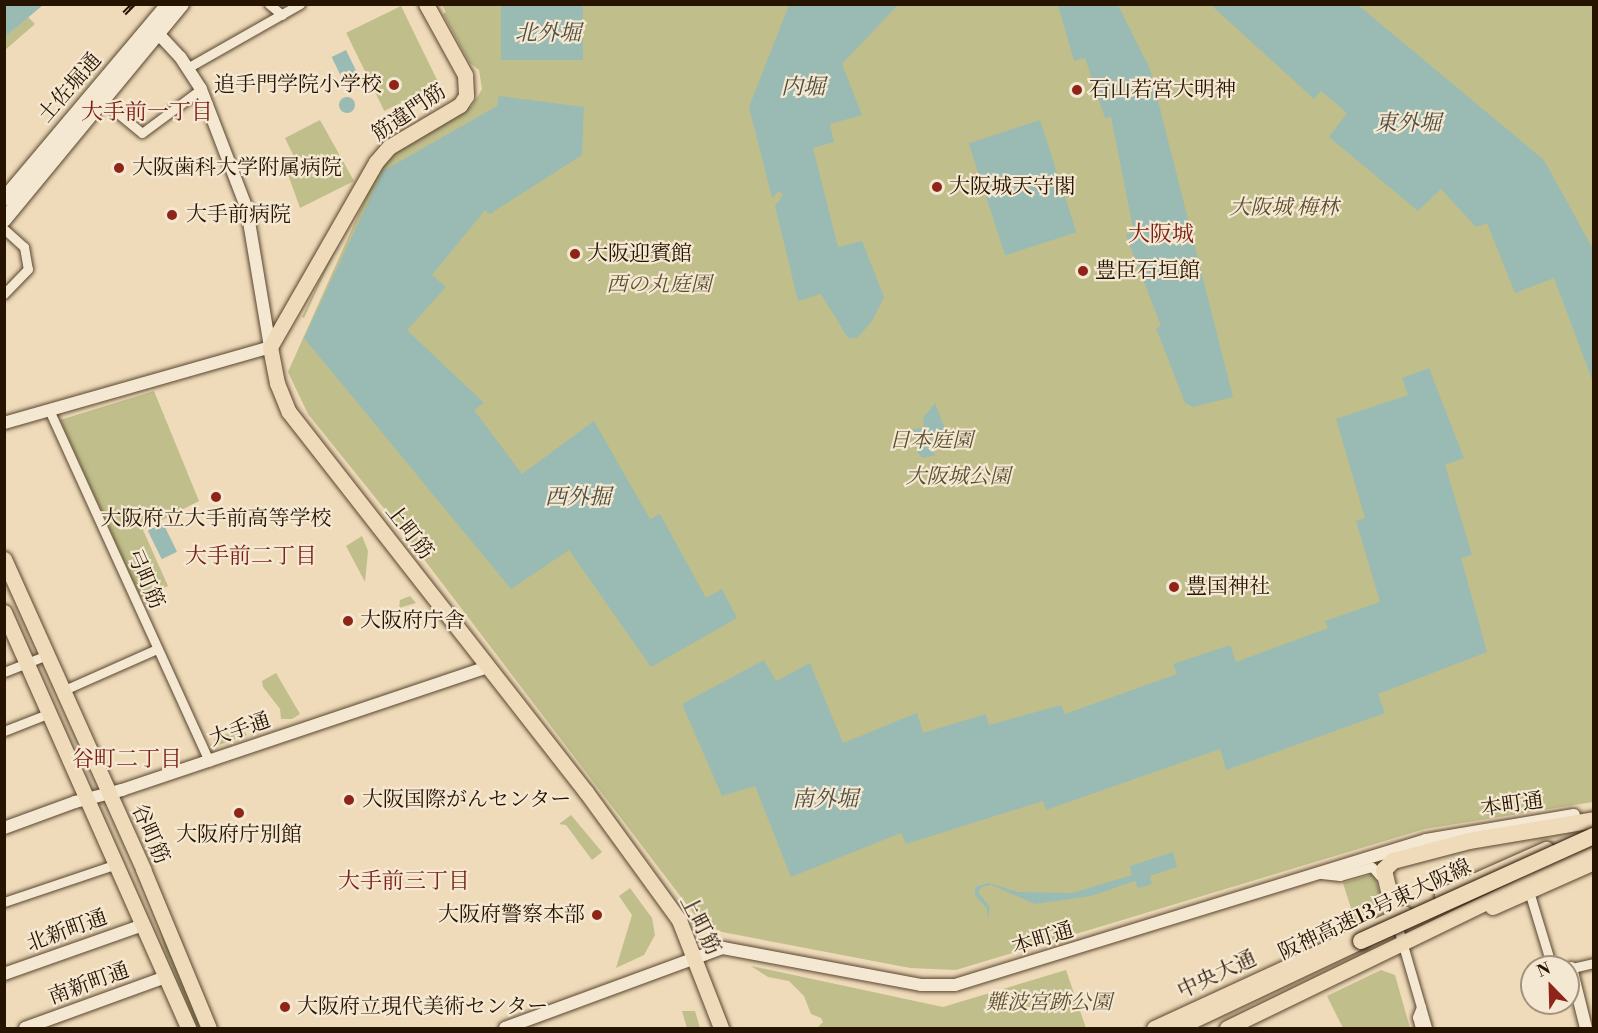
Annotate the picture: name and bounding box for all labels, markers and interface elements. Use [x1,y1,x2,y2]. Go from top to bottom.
water label: 北外堀 [515,21,581,47]
street label: 土佐堀通 [33,48,107,128]
place label: 追手門学院小学校 [214,72,382,98]
water label: 内堀 [781,75,825,101]
place label: 石山若宮大明神 [1089,77,1236,103]
marker: 追手門学院小学校 [387,78,401,92]
street label: 筋違門筋 [367,79,451,147]
marker: 石山若宮大明神 [1070,83,1084,97]
district label: 大手前一丁目 [81,100,213,126]
water label: 東外堀 [1375,111,1441,137]
place label: 大阪歯科大学附属病院 [132,155,342,181]
marker: 大阪歯科大学附属病院 [110,159,128,177]
place label: 大阪城天守閣 [949,174,1075,200]
marker: 大阪城天守閣 [930,180,944,194]
park label: 大阪城 梅林 [1229,195,1339,221]
place label: 大手前病院 [186,202,291,228]
marker: 大手前病院 [163,206,181,224]
district label: 大阪城 [1128,222,1194,248]
place label: 大阪迎賓館 [587,241,692,267]
marker: 大阪迎賓館 [568,247,582,261]
place label: 豊臣石垣館 [1095,258,1200,284]
marker: 豊臣石垣館 [1076,264,1090,278]
park label: 西の丸庭園 [607,272,711,298]
park label: 日本庭園 [889,428,973,454]
park label: 大阪城公園 [906,464,1010,490]
water label: 西外掘 [545,485,611,511]
marker: 大阪府立大手前高等学校 [209,490,223,504]
street label: 上町筋 [380,499,438,565]
place label: 大阪府立大手前高等学校 [101,506,331,532]
district label: 大手前二丁目 [185,544,317,570]
street label: 弓町筋 [121,545,169,613]
place label: 豊国神社 [1186,574,1270,600]
marker: 豊国神社 [1167,580,1181,594]
place label: 大阪府庁舎 [360,608,465,634]
marker: 大阪府庁舎 [341,614,355,628]
street label: 大手通 [206,708,274,752]
district label: 谷町二丁目 [72,747,182,773]
place label: 大阪国際がんセンター [362,787,572,813]
water label: 南外堀 [792,787,858,813]
street label: 本町通 [1479,788,1545,822]
marker: 大阪国際がんセンター [340,791,358,809]
street label: 谷町筋 [126,800,174,868]
marker: 大阪府庁別館 [232,806,246,820]
place label: 大阪府庁別館 [176,822,302,848]
street label: 阪神高速13号東大阪線 [1275,854,1475,966]
district label: 大手前三丁目 [338,869,470,895]
street label: 上町筋 [674,891,726,959]
place label: 大阪府警察本部 [438,902,585,928]
street label: 北新町通 [23,905,111,957]
marker: 大阪府警察本部 [590,908,604,922]
street label: 本町通 [1009,918,1077,960]
street label: 中央大通 [1174,946,1260,1004]
north arrow [1520,955,1580,1015]
street label: 南新町通 [45,958,133,1010]
text: N [1534,959,1553,982]
park label: 難波宮跡公園 [986,990,1112,1016]
place label: 大阪府立現代美術センター [297,994,549,1020]
marker: 大阪府立現代美術センター [278,1000,292,1014]

